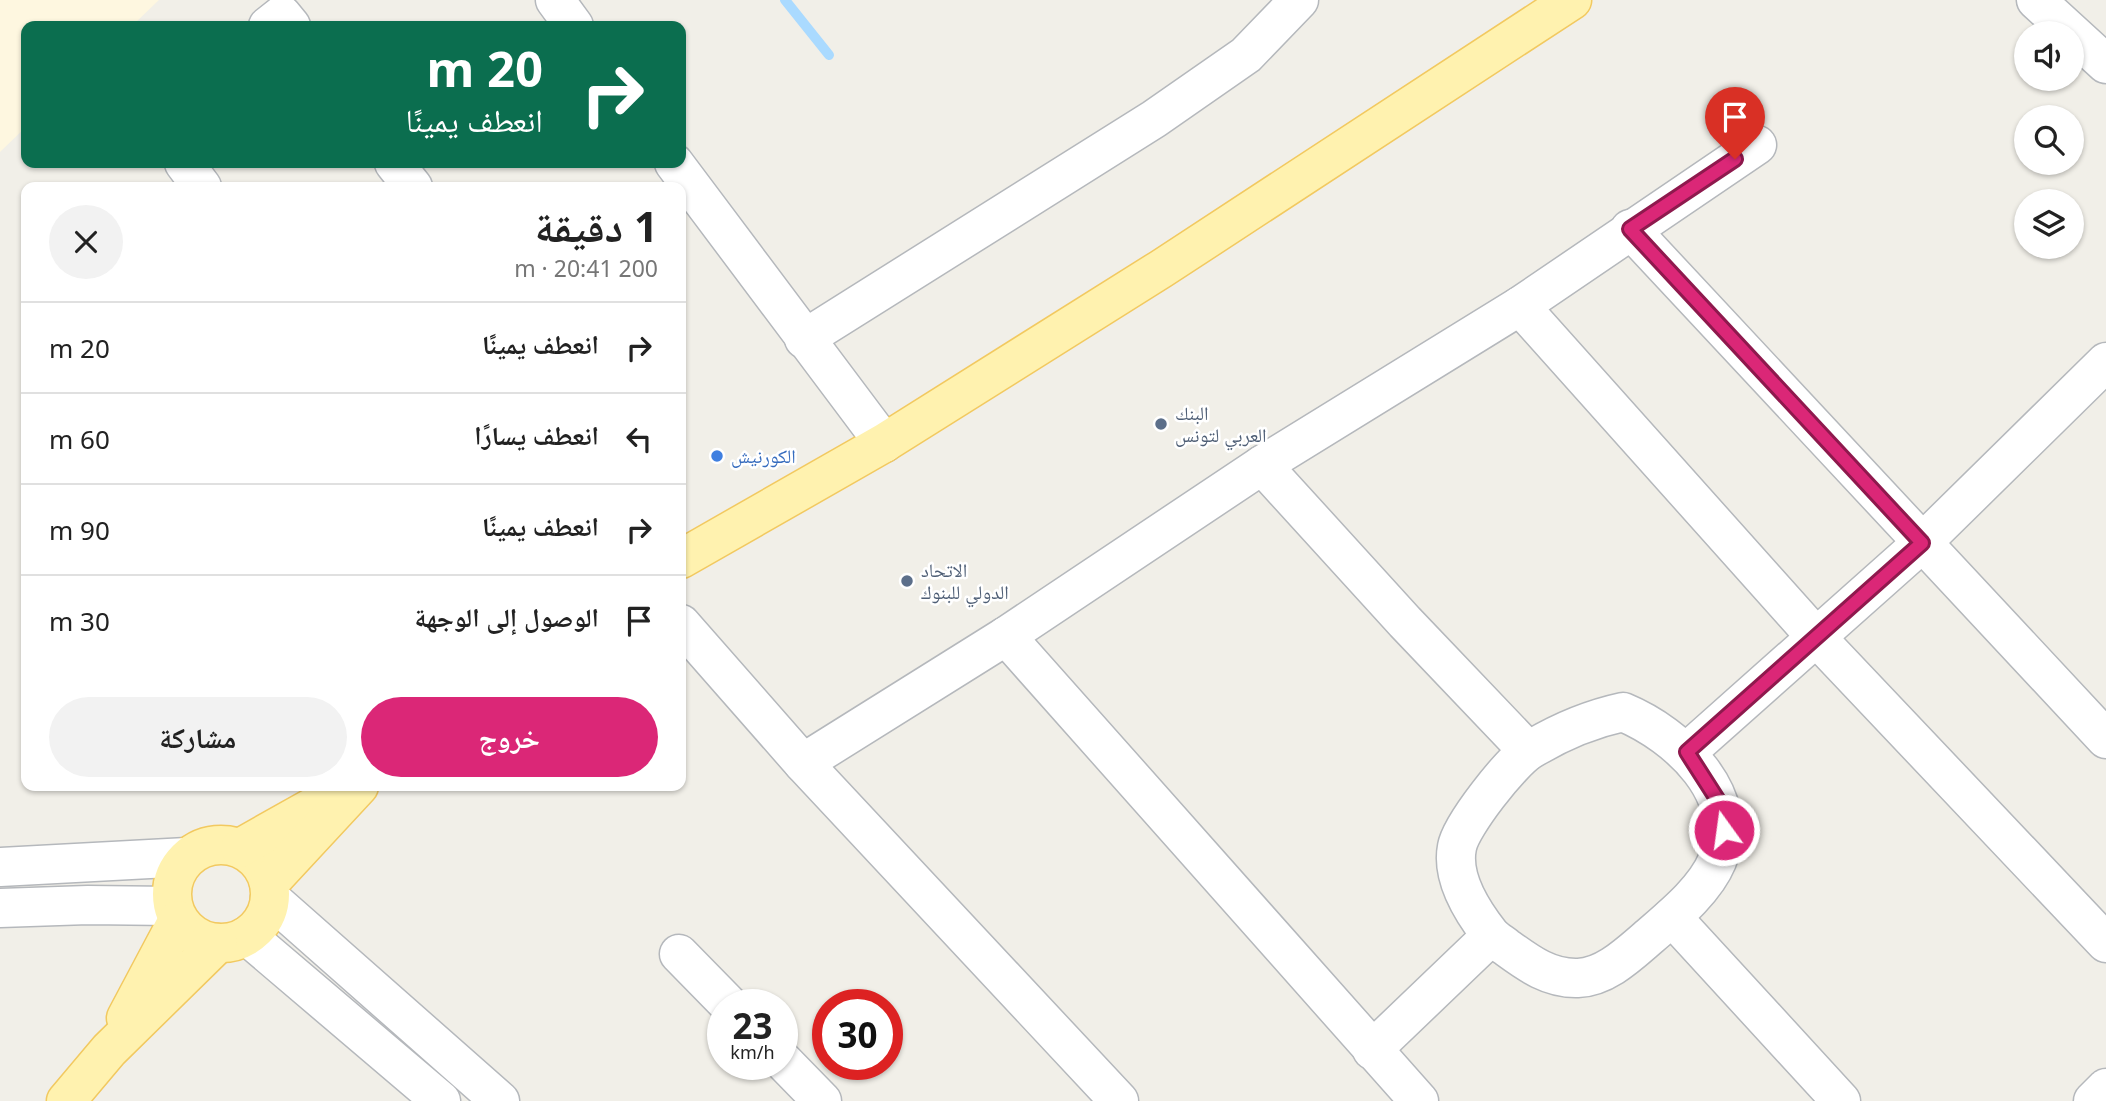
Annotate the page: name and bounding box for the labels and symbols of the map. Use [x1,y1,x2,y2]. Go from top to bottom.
pin [1705,87,1765,159]
place label: البنك العربي لتونس [1175,400,1267,451]
marker: البنك العربي لتونس [1153,416,1169,432]
place label: الكورنيش [731,443,796,469]
marker: الكورنيش [709,448,725,464]
place label: الاتحاد الدولي للبنوك [921,557,1009,608]
marker: الاتحاد الدولي للبنوك [899,573,915,589]
position arrow [1687,793,1761,867]
speed limit sign: 30 [812,989,903,1080]

